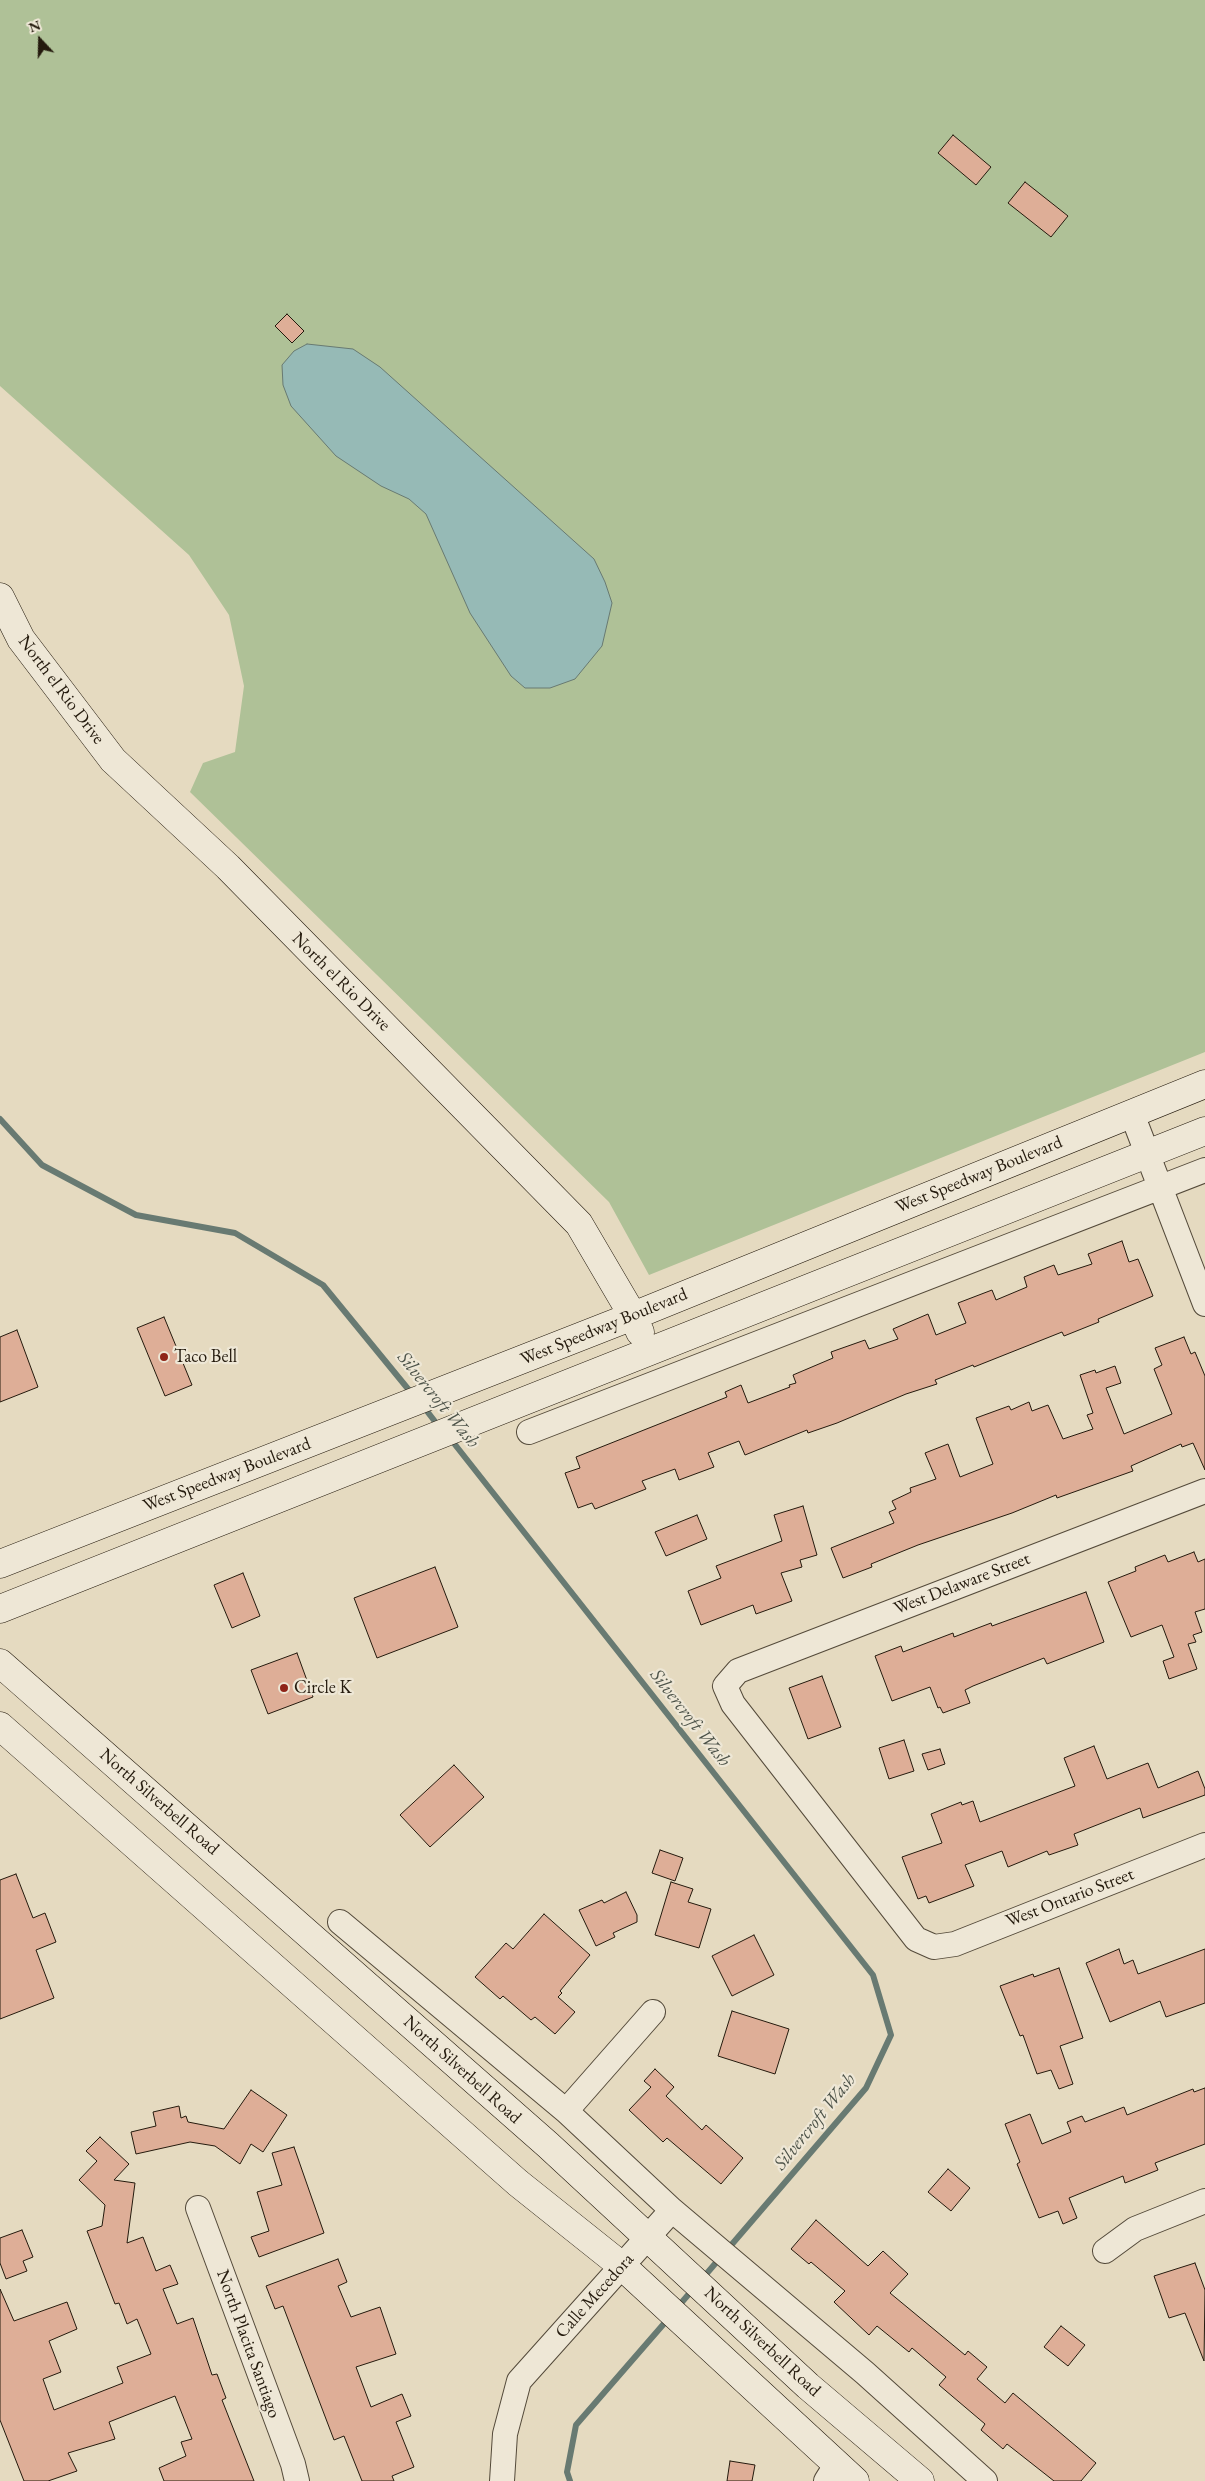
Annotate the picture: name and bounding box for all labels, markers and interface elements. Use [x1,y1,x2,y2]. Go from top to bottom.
north arrow [15,15,65,65]
text: N [26,16,43,36]
street label: North el Rio Drive [13,631,109,749]
street label: North el Rio Drive [287,928,395,1036]
street label: West Speedway Boulevard [892,1132,1066,1218]
street label: West Speedway Boulevard [517,1284,691,1370]
place label: Taco Bell [174,1346,237,1368]
water label: Silvercroft Wash [392,1347,484,1453]
marker: Taco Bell [158,1351,170,1363]
street label: West Speedway Boulevard [140,1433,314,1517]
street label: West Delaware Street [891,1548,1033,1620]
water label: Silvercroft Wash [645,1665,735,1771]
place label: Circle K [294,1677,352,1699]
marker: Circle K [278,1682,290,1694]
street label: North Silverbell Road [95,1744,223,1860]
street label: West Ontario Street [1003,1864,1137,1932]
street label: North Silverbell Road [398,2011,526,2129]
water label: Silvercroft Wash [769,2069,861,2175]
street label: Calle Mecedora [551,2249,639,2343]
street label: North Placita Santiago [211,2267,285,2421]
street label: North Silverbell Road [699,2282,825,2402]

